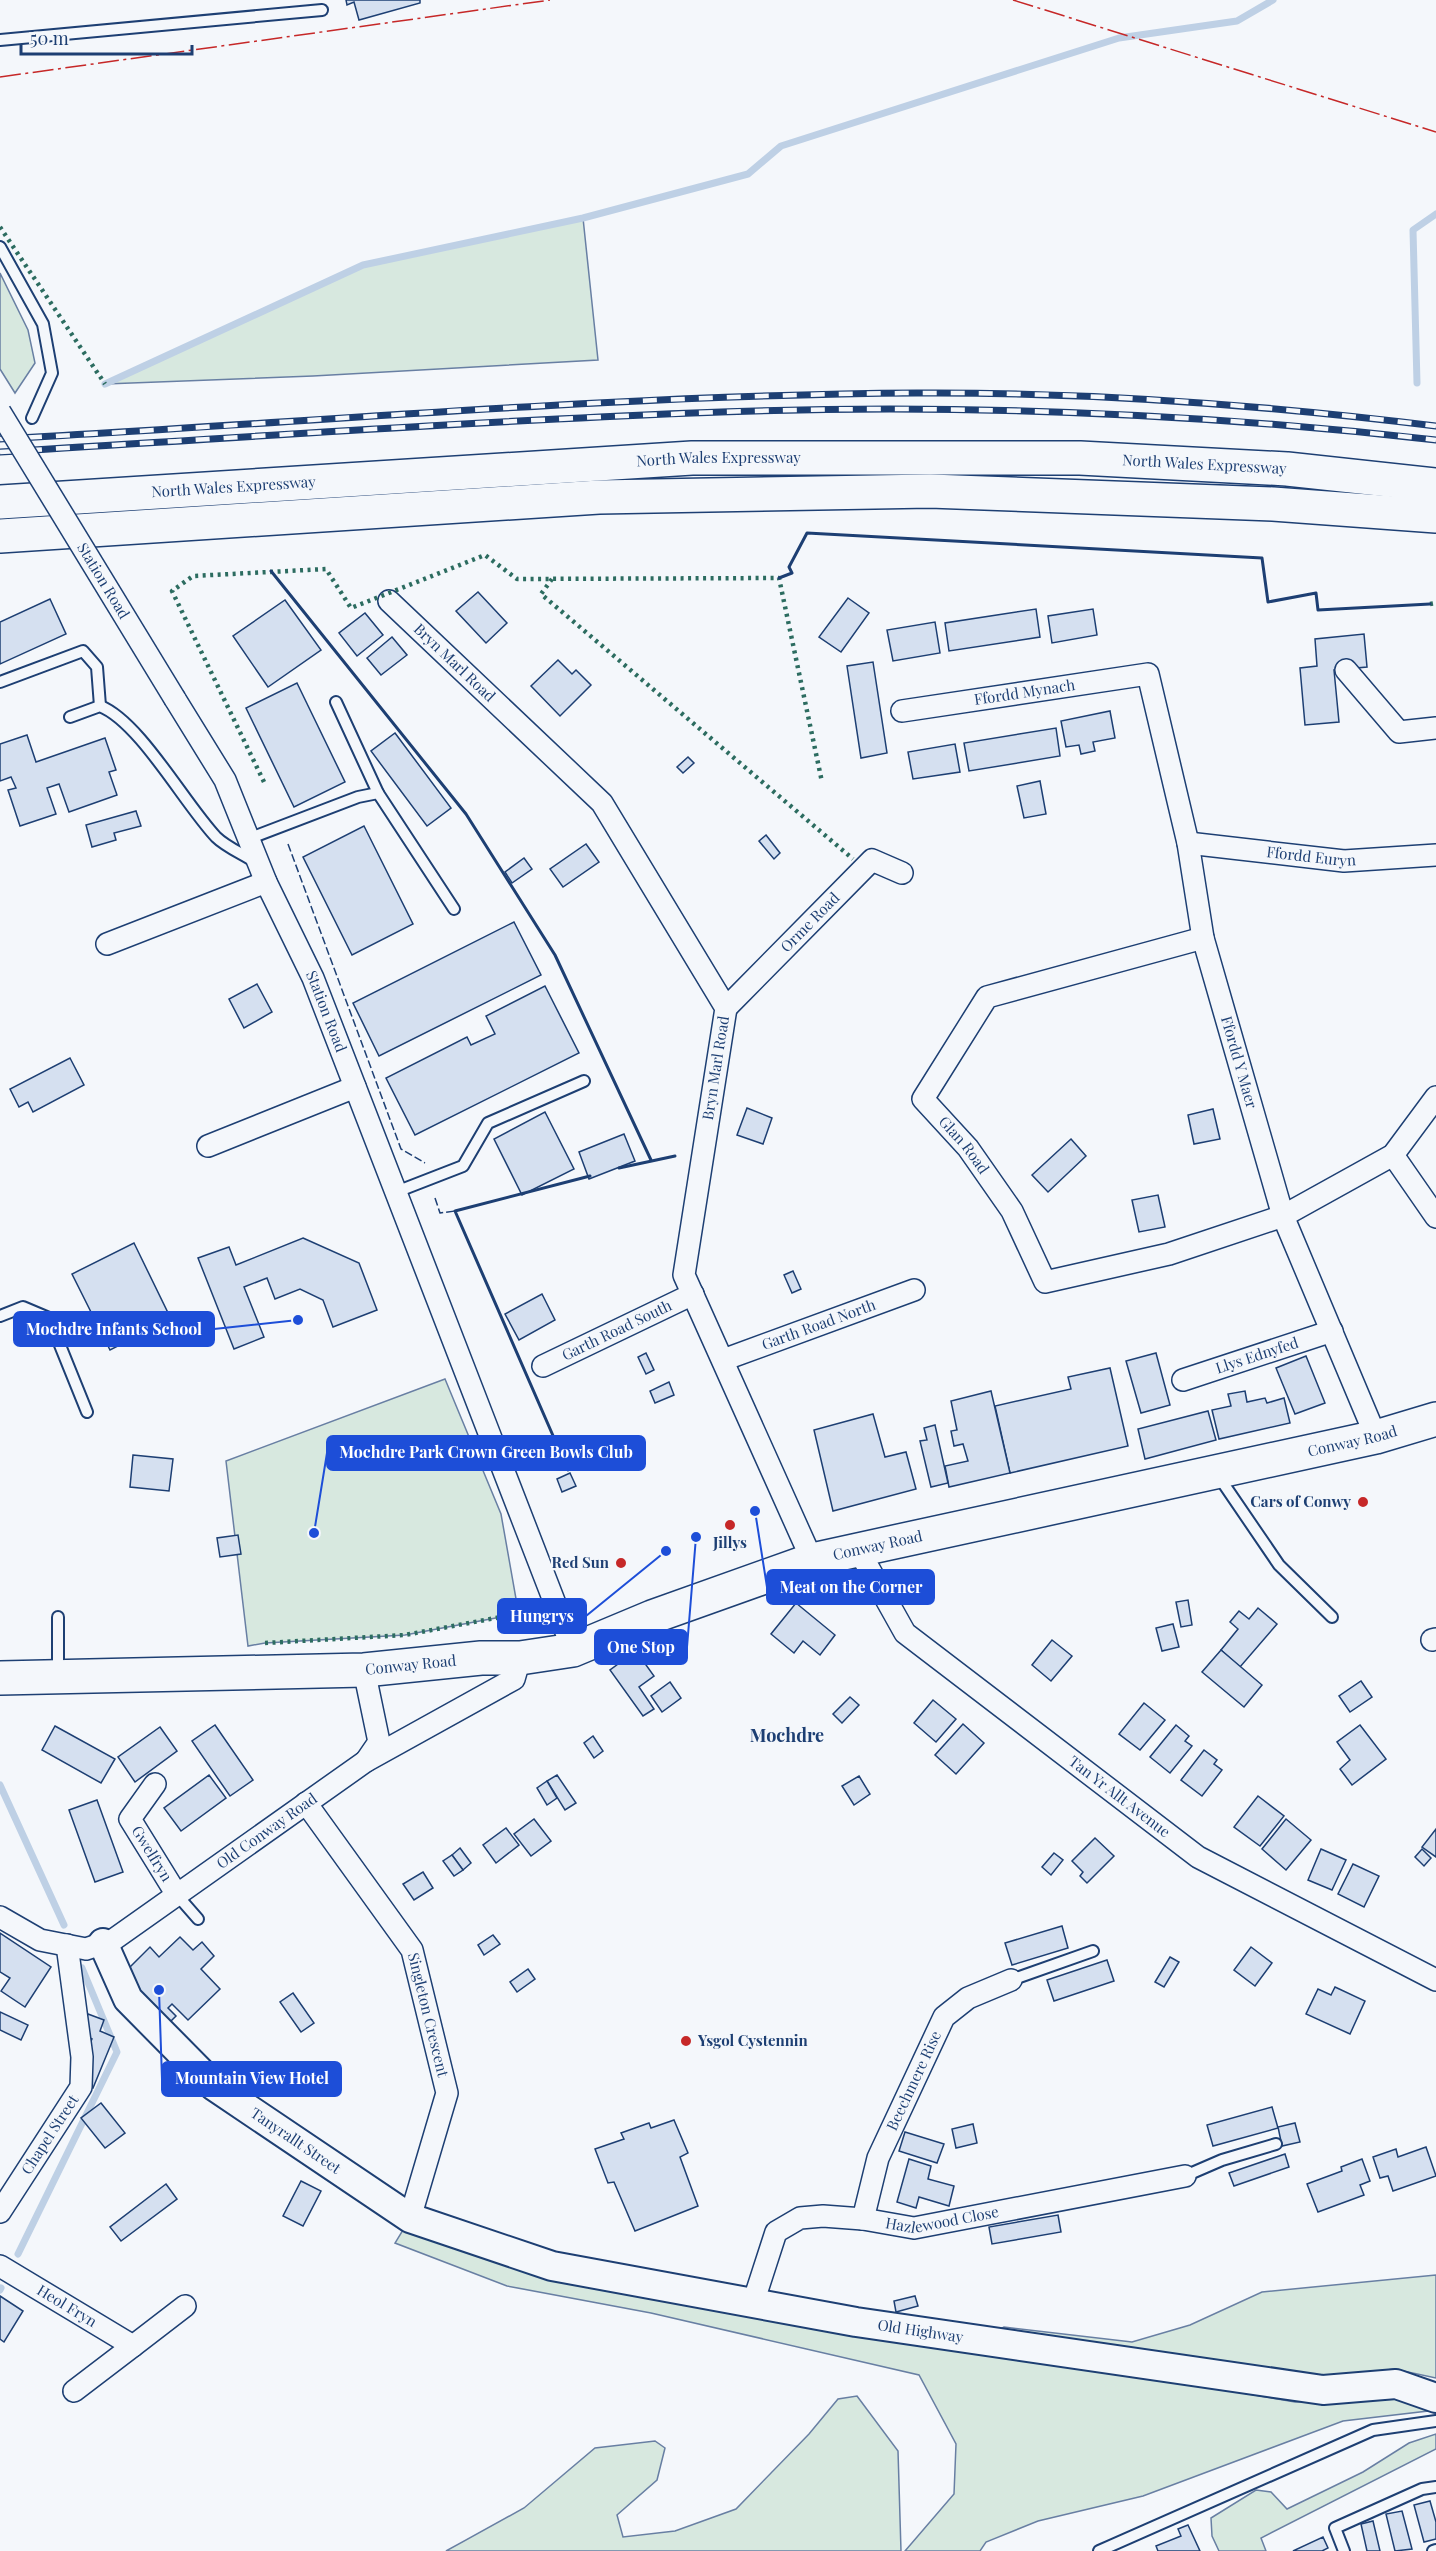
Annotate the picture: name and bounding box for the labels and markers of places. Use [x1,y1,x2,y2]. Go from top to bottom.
callout: Mochdre Infants School [14,1312,214,1346]
callout: Mochdre Park Crown Green Bowls Club [327,1436,645,1470]
place label: Cars of Conwy [1250,1491,1351,1511]
marker: Cars of Conwy [1356,1495,1370,1509]
marker: Jillys [723,1518,737,1532]
place label: Jillys [712,1532,747,1552]
place label: Red Sun [552,1552,610,1572]
marker: Red Sun [614,1556,628,1570]
callout: Meat on the Corner [767,1570,934,1604]
callout: Hungrys [498,1599,586,1633]
callout: One Stop [595,1630,687,1664]
place label: Ysgol Cystennin [697,2030,809,2050]
marker: Ysgol Cystennin [679,2034,693,2048]
callout: Mountain View Hotel [162,2062,341,2096]

